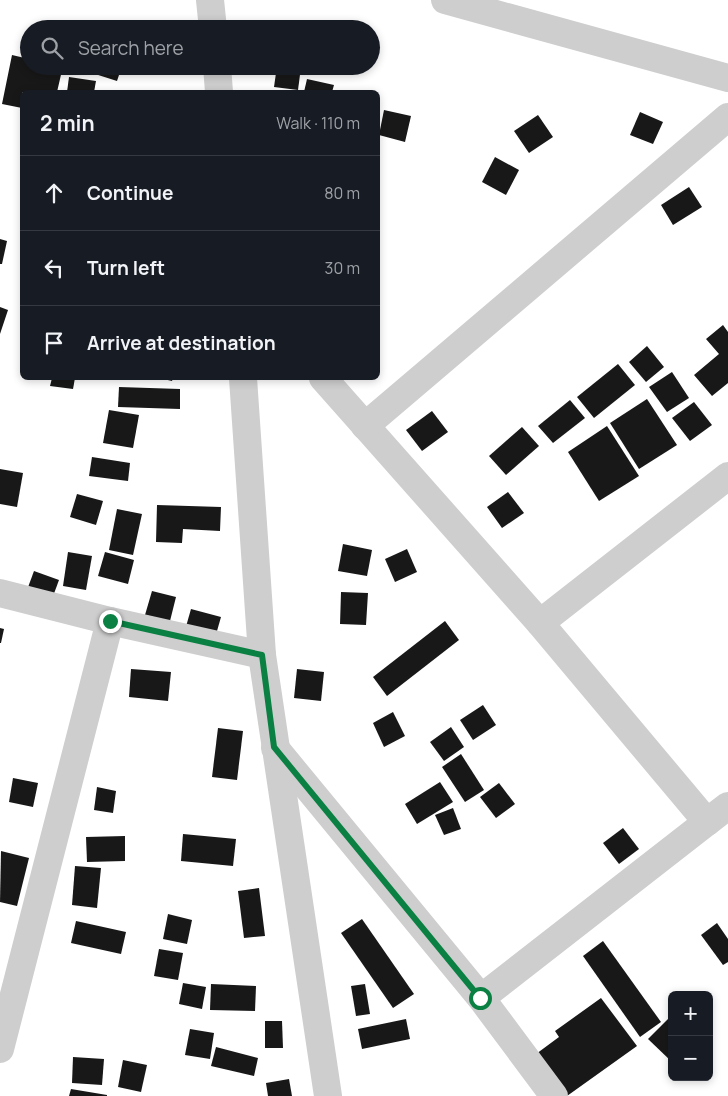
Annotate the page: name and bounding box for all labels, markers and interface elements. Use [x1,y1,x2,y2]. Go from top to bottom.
search box [20,20,380,75]
icon: search [38,34,66,62]
text: Search here [78,35,184,61]
text: 2 min [40,109,95,137]
text: Walk · 110 m [276,112,360,134]
icon: ahead [40,179,68,207]
text: Continue [87,180,173,206]
text: 80 m [324,182,360,204]
icon: left [40,254,68,282]
text: Turn left [87,255,165,281]
text: 30 m [325,257,360,279]
icon: arrive [40,329,68,357]
text: Arrive at destination [87,330,276,356]
route end [99,610,122,633]
route start [469,987,492,1010]
map controls [668,991,713,1081]
button: + [668,991,713,1036]
button: − [668,1036,713,1081]

